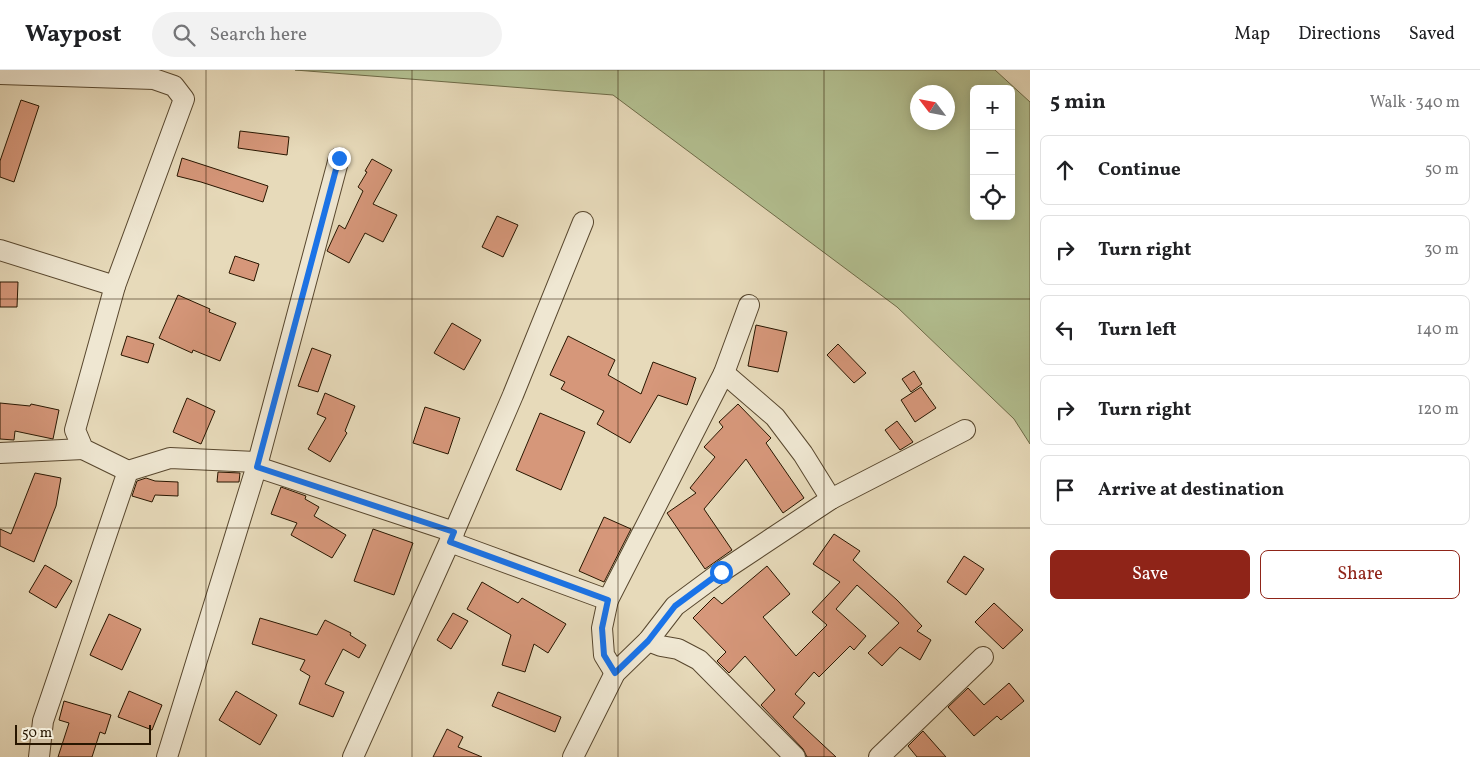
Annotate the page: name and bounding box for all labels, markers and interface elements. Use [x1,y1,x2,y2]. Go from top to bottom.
search box [152,12,502,57]
text: Waypost [25,18,122,52]
icon: search [170,21,198,49]
text: Search here [210,22,307,48]
text: Map [1234,22,1270,47]
text: Directions [1298,22,1381,47]
text: Saved [1409,22,1455,47]
north arrow [910,85,955,130]
map controls [970,85,1015,220]
button: + [970,85,1015,130]
text: 5 min [1050,88,1106,117]
text: Walk · 340 m [1370,92,1460,114]
button: − [970,130,1015,175]
route end [328,147,351,170]
icon: ahead [1051,156,1079,184]
text: Continue [1098,157,1181,183]
text: 50 m [1425,159,1459,181]
button: locate [970,175,1015,220]
icon: right [1051,236,1079,264]
text: Turn right [1098,237,1191,263]
text: 30 m [1424,239,1459,261]
icon: left [1051,316,1079,344]
text: Turn left [1098,317,1177,343]
text: 140 m [1417,319,1459,341]
icon: right [1051,396,1079,424]
text: Turn right [1098,397,1191,423]
text: 120 m [1417,399,1459,421]
icon: arrive [1051,476,1079,504]
text: Arrive at destination [1098,477,1284,503]
button: Save [1050,550,1250,599]
button: Share [1260,550,1460,599]
route start [710,561,733,584]
scale bar [15,722,151,745]
text: 50 m [22,724,52,743]

